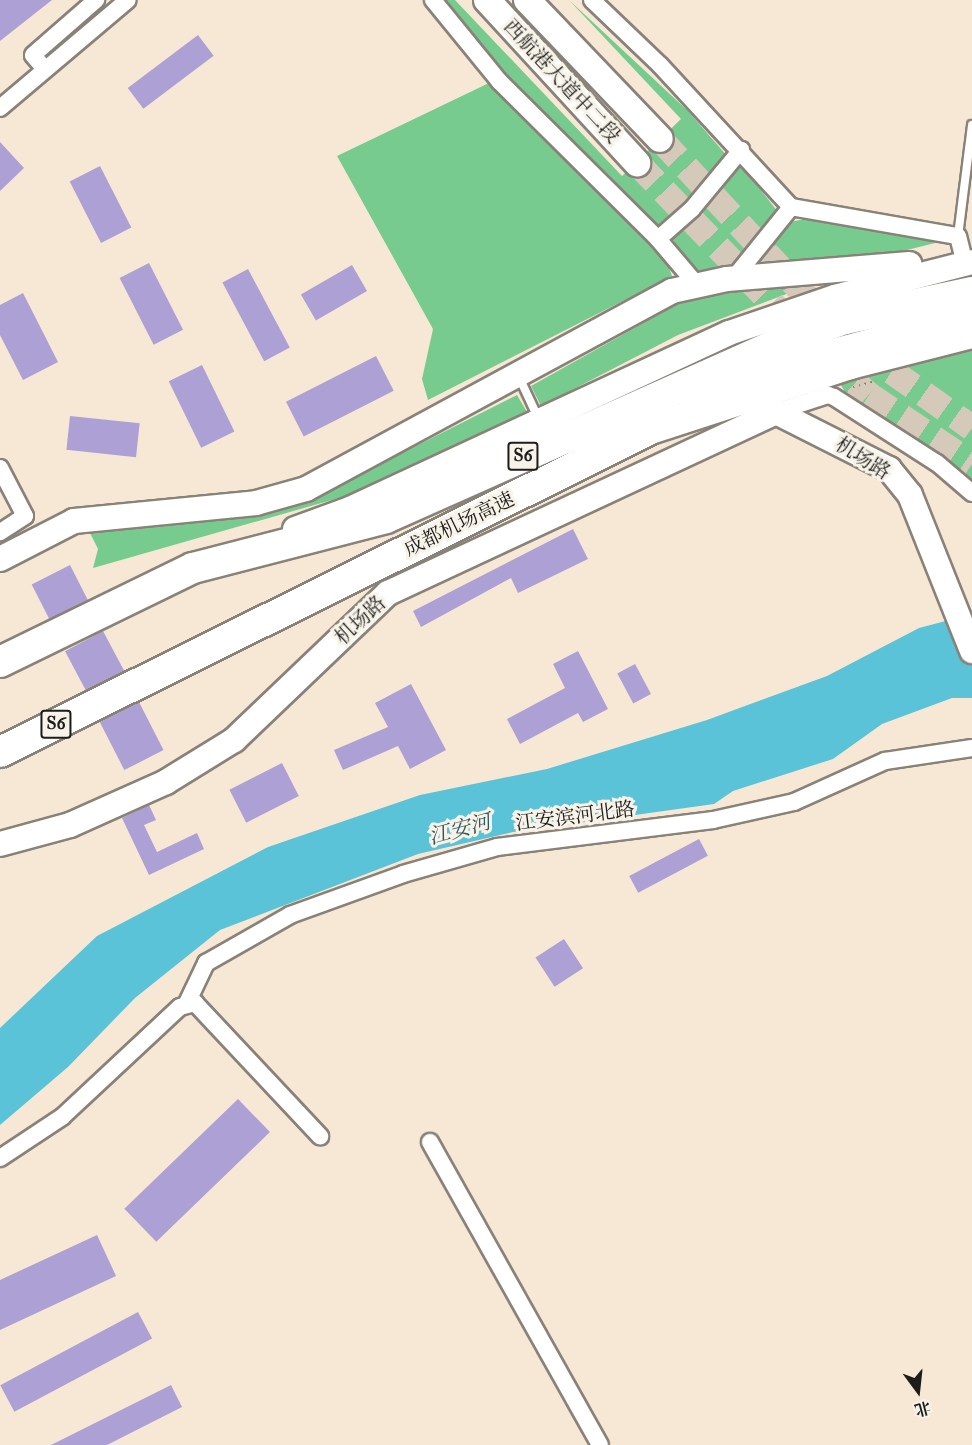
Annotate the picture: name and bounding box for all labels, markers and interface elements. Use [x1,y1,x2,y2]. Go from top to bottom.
street label: 西航港大道中二段 [499,14,625,148]
street label: 机场路 [831,432,895,484]
road number: S6 [506,441,540,471]
street label: 成都机场高速 [400,487,518,561]
street label: 机场路 [330,591,390,649]
road number: S6 [40,709,72,739]
street label: 江安滨河北路 [514,797,636,835]
water label: 江安河 [426,810,494,850]
north arrow [888,1361,948,1421]
text: 北 [912,1397,933,1420]

